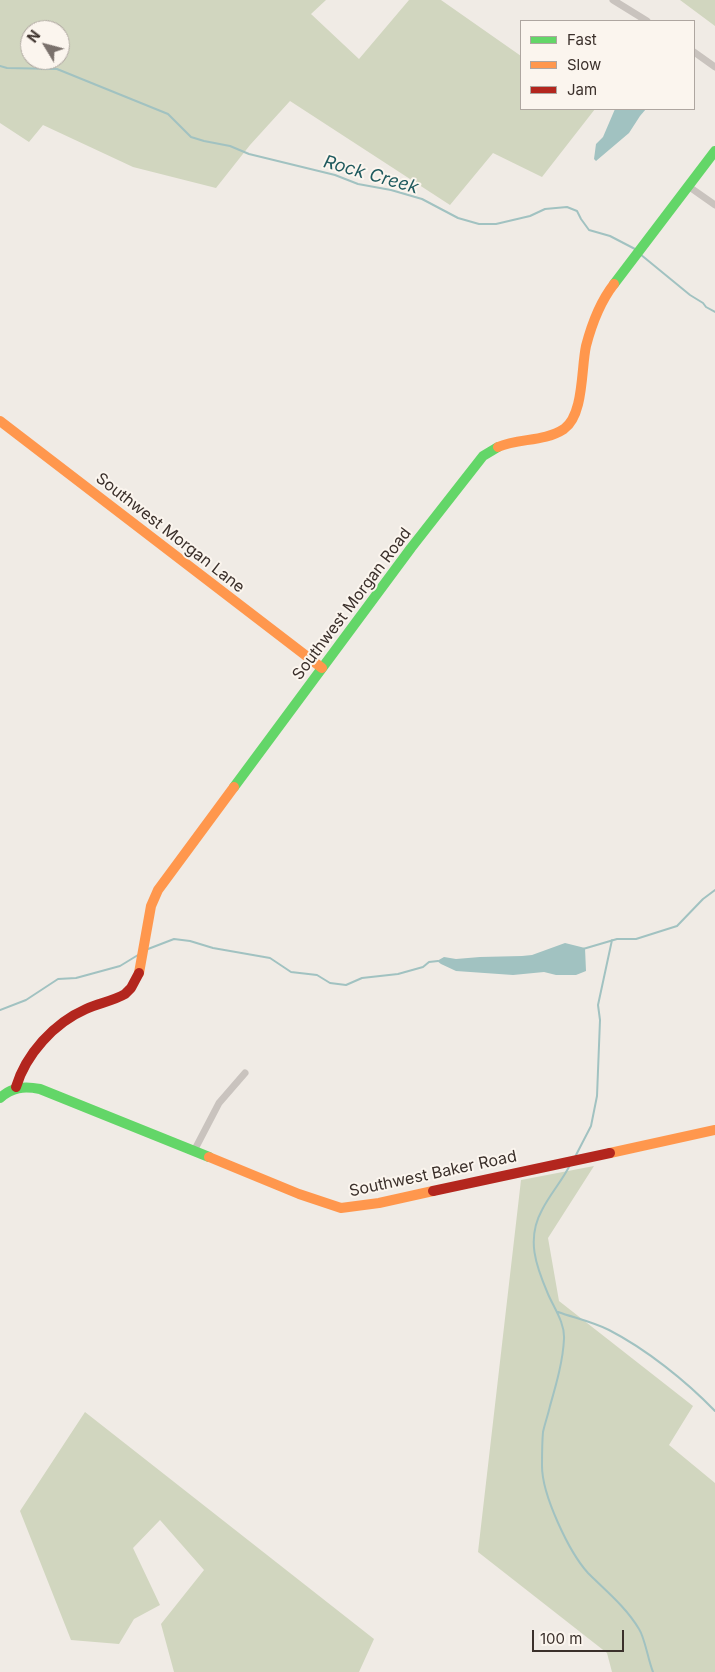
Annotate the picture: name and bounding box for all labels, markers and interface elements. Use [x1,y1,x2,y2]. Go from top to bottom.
north arrow [20,20,70,70]
legend [520,20,695,110]
text: N [23,27,43,46]
text: Fast [567,30,597,49]
text: Slow [567,55,601,74]
text: Jam [567,80,597,99]
water label: Rock Creek [321,151,421,199]
street label: Southwest Morgan Lane [92,469,248,597]
street label: Southwest Morgan Road [289,524,415,684]
street label: Southwest Baker Road [348,1147,518,1201]
scale bar [535,1620,628,1652]
text: 100 m [540,1629,582,1648]

